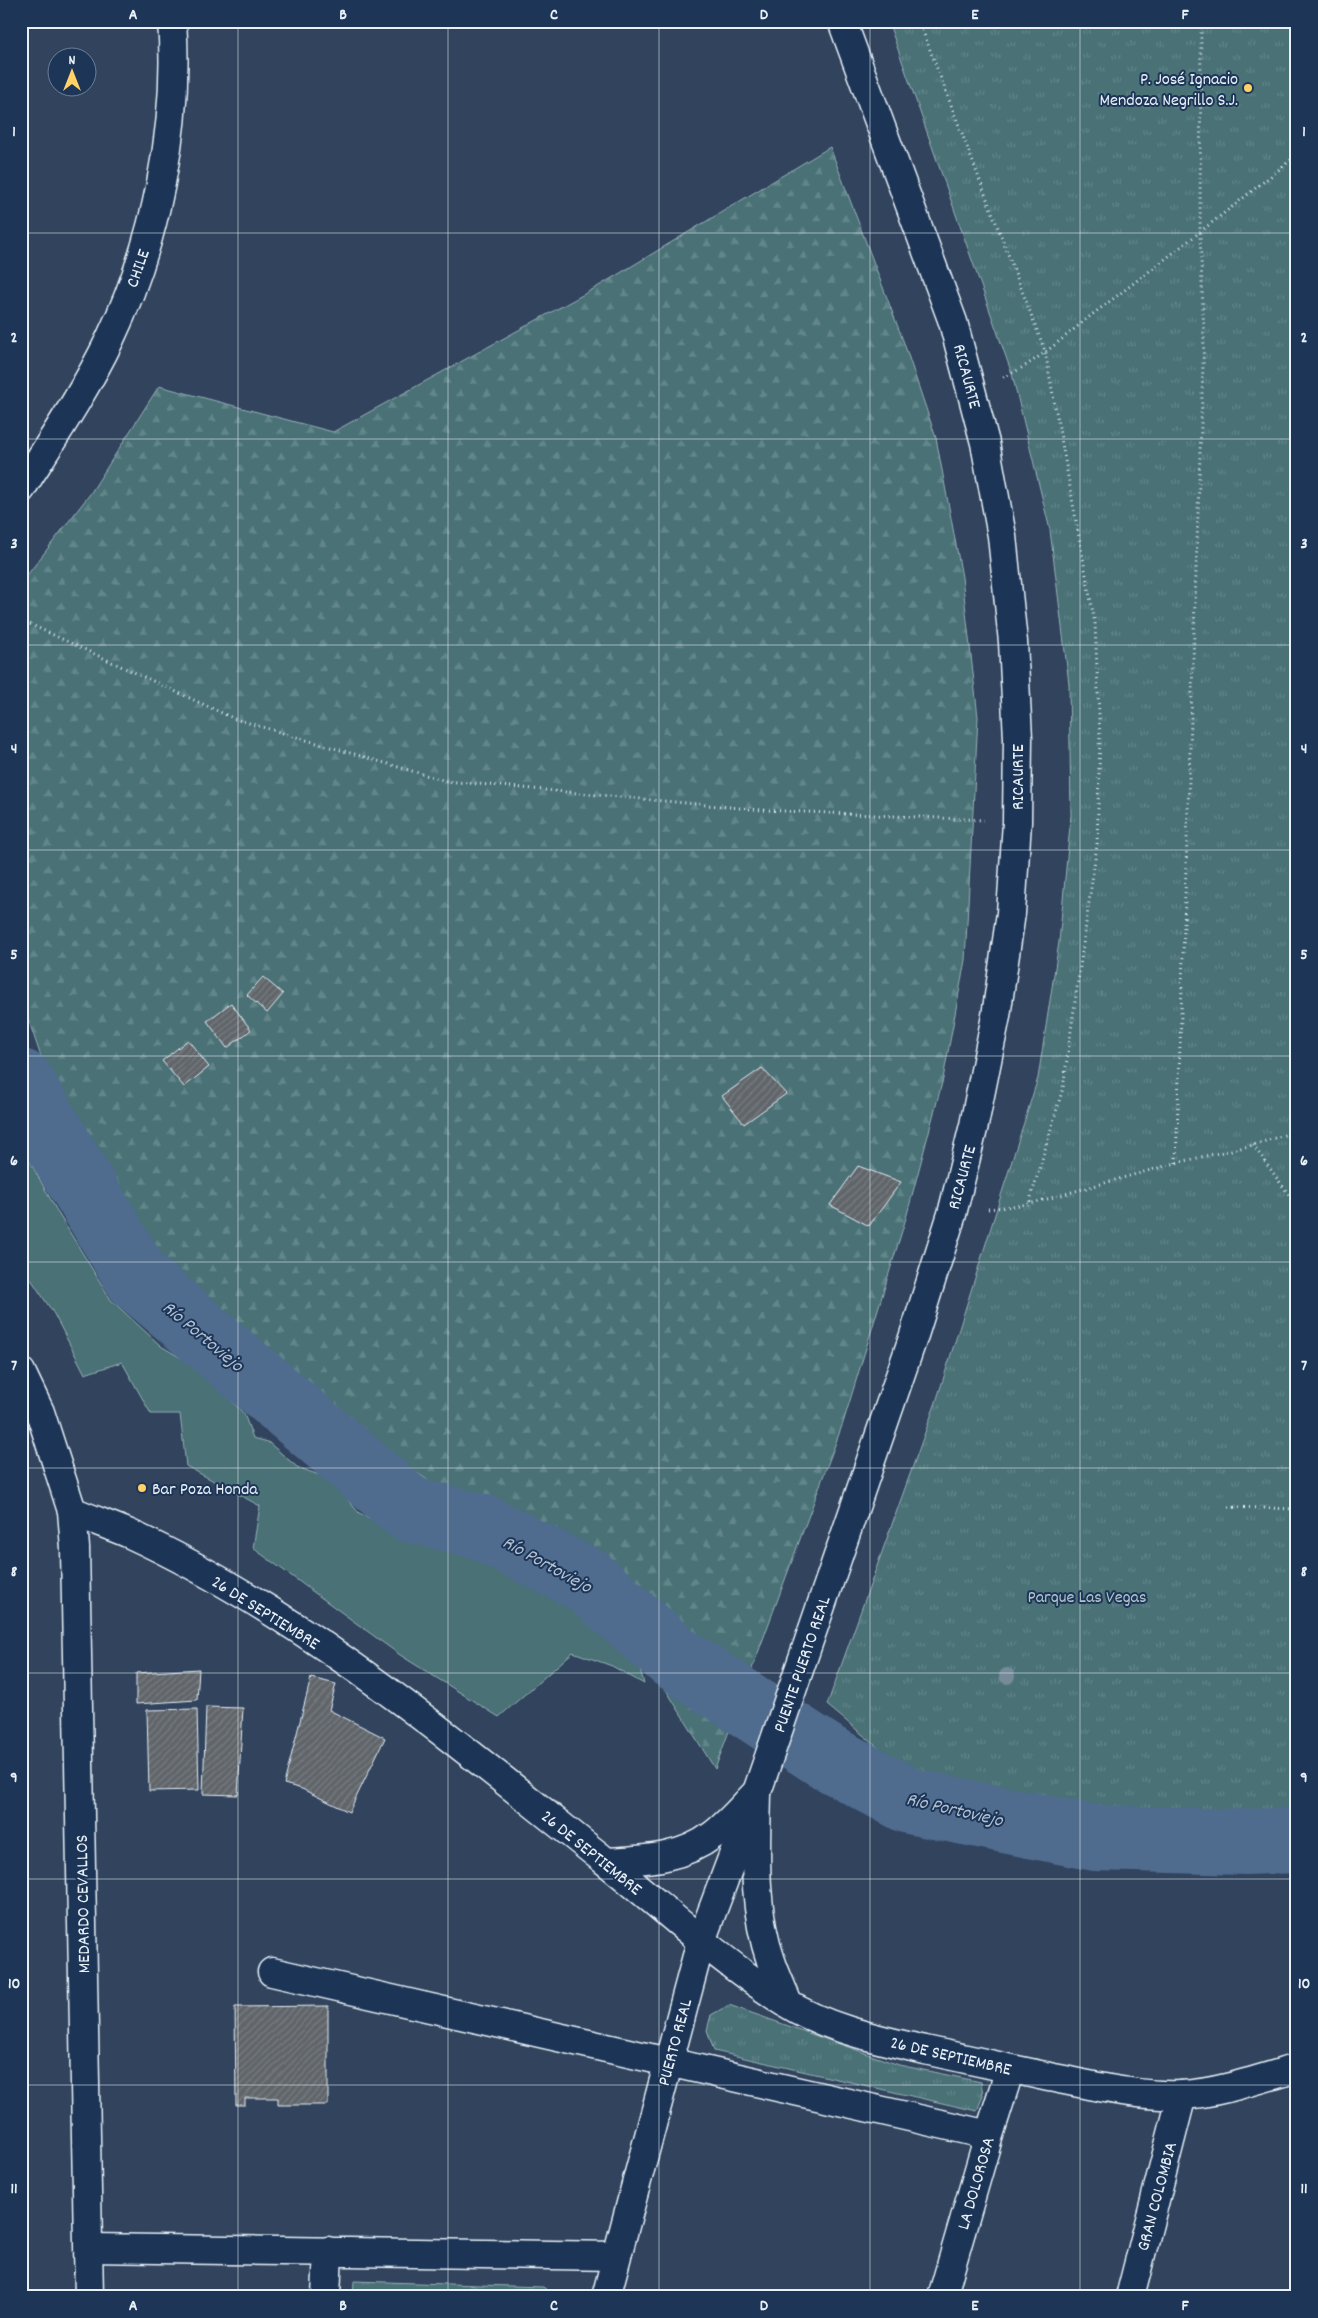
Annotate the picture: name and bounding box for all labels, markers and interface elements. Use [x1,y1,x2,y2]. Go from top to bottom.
text: A [129,4,138,27]
text: B [339,4,347,27]
text: C [550,4,558,27]
text: D [760,4,769,27]
text: E [971,4,979,27]
text: F [1181,4,1189,27]
north arrow [48,48,98,98]
text: N [69,51,76,71]
place label: P. José Ignacio Mendoza Negrillo S.J. [1100,68,1238,114]
marker: P. José Ignacio Mendoza Negrillo S.J. [1242,82,1254,94]
text: 1 [12,121,16,144]
text: 1 [1302,121,1306,144]
street label: CHILE [121,246,158,291]
text: 2 [11,327,18,350]
text: 2 [1301,327,1308,350]
street label: RICAURTE [945,342,986,412]
text: 3 [10,533,18,556]
text: 3 [1300,533,1308,556]
text: 4 [11,738,17,761]
text: 4 [1301,738,1307,761]
street label: RICAURTE [1007,744,1032,810]
text: 5 [10,944,18,967]
text: 5 [1300,944,1308,967]
street label: RICAURTE [943,1143,984,1213]
text: 6 [10,1150,18,1173]
text: 6 [1300,1150,1308,1173]
water label: Río Portoviejo [155,1296,249,1381]
text: 7 [11,1355,17,1378]
text: 7 [1301,1355,1307,1378]
place label: Bar Poza Honda [152,1478,258,1503]
marker: Bar Poza Honda [136,1482,148,1494]
water label: Río Portoviejo [497,1530,597,1602]
text: 8 [11,1561,18,1584]
text: 8 [1301,1561,1308,1584]
street label: 26 DE SEPTIEMBRE [206,1571,324,1657]
park label: Parque Las Vegas [1027,1586,1147,1611]
street label: PUENTE PUERTO REAL [768,1593,839,1736]
text: 9 [10,1767,18,1790]
text: 9 [1300,1767,1308,1790]
water label: Río Portoviejo [903,1787,1007,1836]
street label: 26 DE SEPTIEMBRE [535,1805,646,1903]
street label: MEDARDO CEVALLOS [71,1834,98,1974]
text: 10 [8,1973,20,1996]
text: 10 [1298,1973,1310,1996]
street label: PUERTO REAL [653,1996,700,2089]
street label: 26 DE SEPTIEMBRE [887,2031,1013,2084]
street label: LA DOLOROSA [952,2134,1003,2233]
street label: GRAN COLOMBIA [1132,2139,1185,2254]
text: 11 [10,2178,18,2201]
text: 11 [1300,2178,1308,2201]
text: A [129,2295,138,2318]
text: B [339,2295,347,2318]
text: C [550,2295,558,2318]
text: D [760,2295,769,2318]
text: E [971,2295,979,2318]
text: F [1181,2295,1189,2318]

